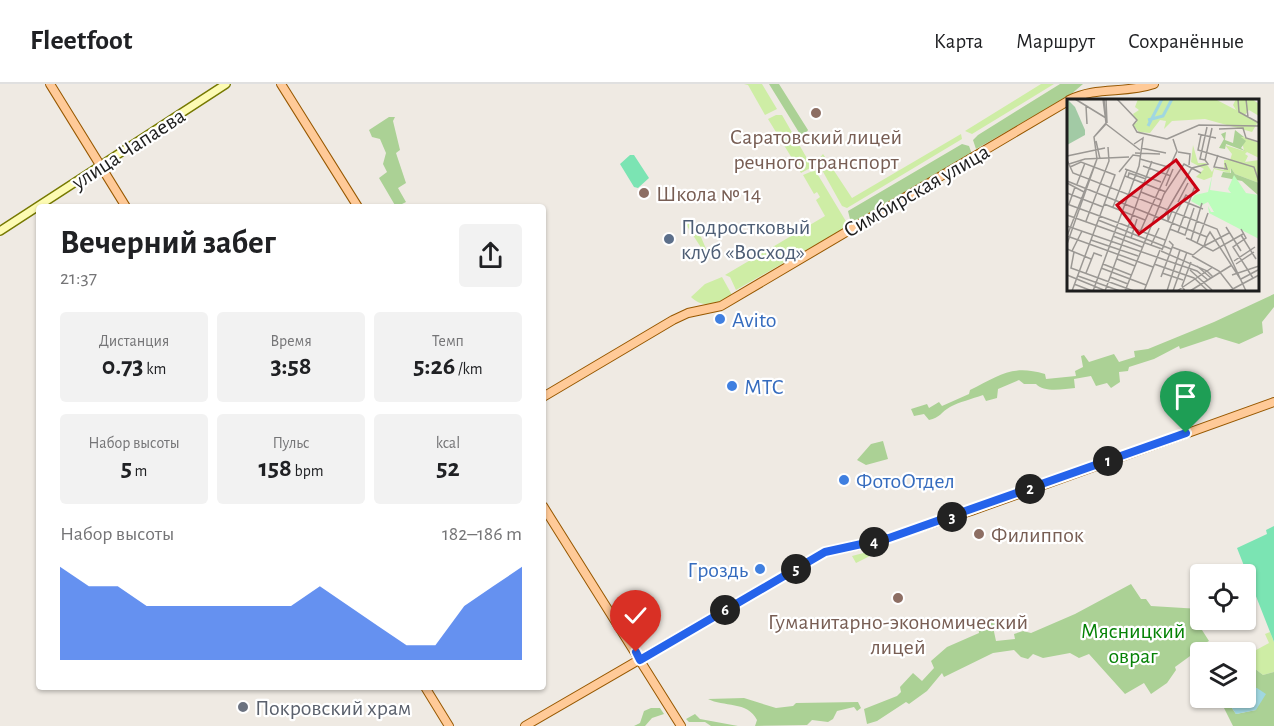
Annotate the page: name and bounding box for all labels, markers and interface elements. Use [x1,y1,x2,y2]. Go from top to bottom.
text: Fleetfoot [30,27,132,55]
text: Карта [934,31,983,52]
text: Маршрут [1016,31,1095,52]
text: Сохранённые [1128,31,1244,52]
inset map [1067,99,1259,291]
street label: улица Чапаева [67,104,189,194]
marker: Саратовский лицей речного транспорт [809,106,823,120]
place label: Саратовский лицей речного транспорт [730,126,902,173]
street label: Симбирская улица [840,140,993,242]
place label: Школа № 14 [656,183,761,205]
marker: Школа № 14 [637,186,651,200]
place label: Подростковый клуб «Восход» [681,216,810,263]
button: share [459,224,522,287]
text: Вечерний забег [60,227,276,260]
marker: Подростковый клуб «Восход» [662,232,676,246]
text: 21:37 [60,268,97,288]
place label: Avito [732,309,776,331]
marker: Avito [713,312,727,326]
text: Дистанция [99,333,169,349]
text: Время [270,333,312,349]
text: Темп [432,333,464,349]
text: 0.73 [102,353,144,379]
text: 3:58 [270,353,312,379]
text: 5:26 [413,353,455,379]
text: km [144,361,166,377]
text: /km [455,361,483,377]
pin [1160,371,1211,433]
place label: МТС [744,376,784,398]
marker: МТС [725,379,739,393]
icon: arrive [1169,380,1202,413]
text: Набор высоты [88,435,180,451]
text: Пульс [272,435,310,451]
text: kcal [436,435,460,451]
pin: 1 [1093,446,1123,476]
text: 1 [1105,453,1111,469]
text: 5 [121,455,132,481]
text: 158 [258,455,292,481]
text: 52 [436,455,460,481]
text: m [132,463,147,479]
text: bpm [292,463,324,479]
place label: ФотоОтдел [856,470,955,492]
marker: ФотоОтдел [837,473,851,487]
pin: 2 [1015,474,1045,504]
text: 2 [1026,481,1034,497]
pin: 3 [937,502,967,532]
text: 3 [949,509,955,525]
text: Набор высоты [60,524,174,544]
text: 182–186 m [442,524,522,544]
place label: Филиппок [991,524,1084,546]
pin: 4 [859,527,889,557]
marker: Филиппок [972,527,986,541]
text: 4 [870,534,878,550]
pin: 5 [781,554,811,584]
place label: Гроздь [687,559,749,581]
text: 5 [793,561,799,577]
marker: Гроздь [753,562,767,576]
map controls [1190,564,1256,708]
button: locate [1190,564,1256,630]
pin [610,590,661,652]
marker: Гуманитарно-экономический лицей [891,591,905,605]
pin: 6 [710,595,740,625]
icon: check [619,599,652,632]
text: 6 [721,602,729,618]
place label: Гуманитарно-экономический лицей [768,611,1028,658]
park label: Мясницкий овраг [1081,620,1185,667]
button: layers [1190,642,1256,708]
place label: Покровский храм [255,697,411,719]
marker: Покровский храм [236,700,250,714]

